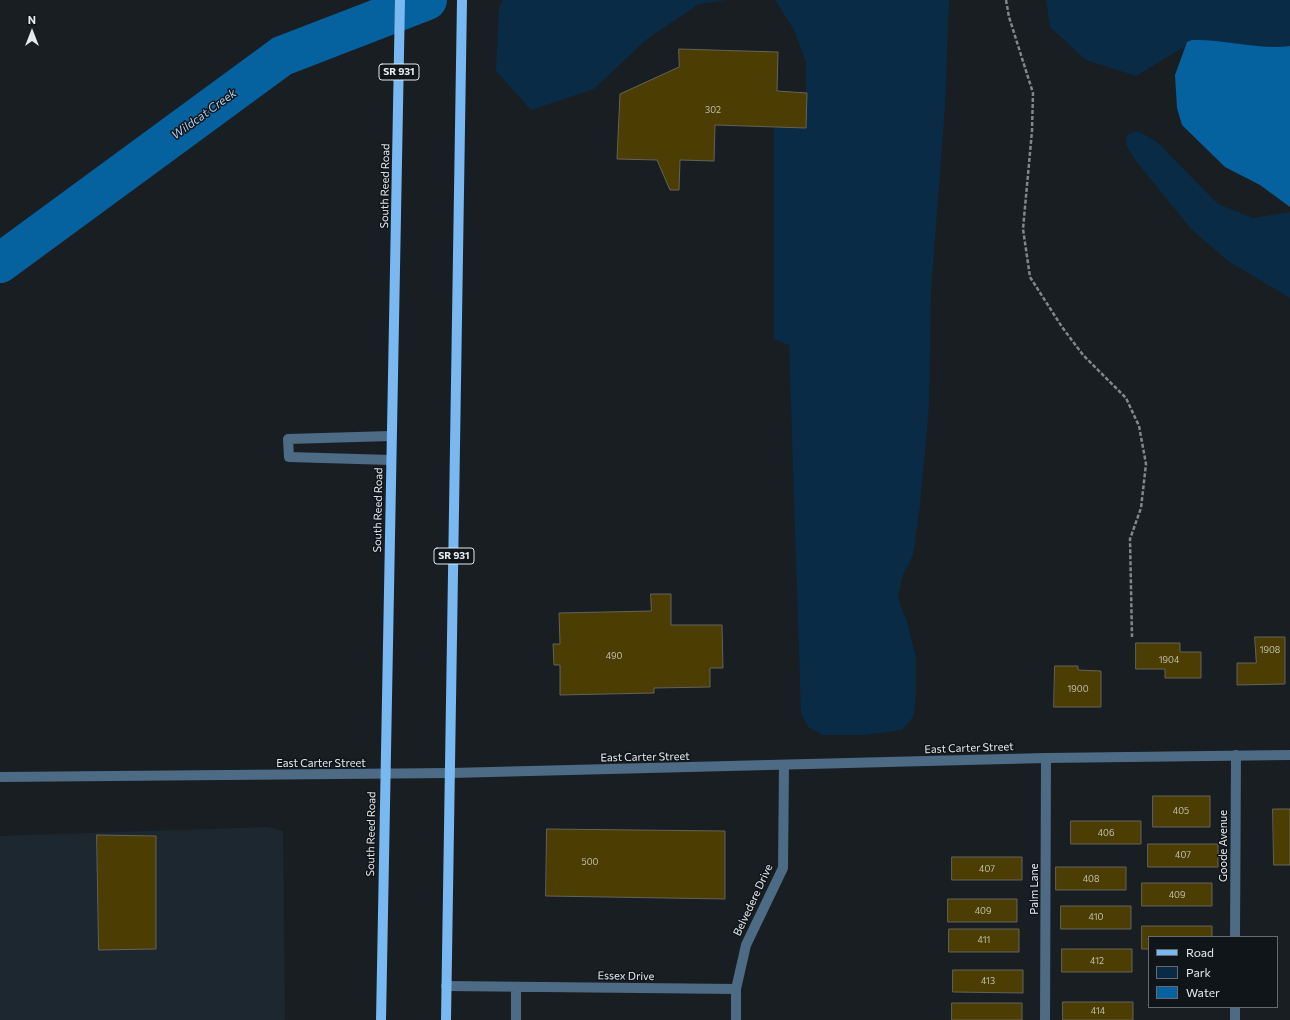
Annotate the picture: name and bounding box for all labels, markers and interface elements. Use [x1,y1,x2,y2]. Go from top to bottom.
north arrow [12,12,52,52]
text: N [28,13,36,26]
road number: SR 931 [379,64,419,80]
water label: Wildcat Creek [169,86,239,142]
house number: 302 [705,105,721,115]
street label: South Reed Road [378,143,392,229]
street label: South Reed Road [371,467,385,553]
road number: SR 931 [434,548,474,564]
house number: 1908 [1260,645,1280,655]
house number: 490 [606,651,622,661]
house number: 1904 [1159,655,1179,665]
house number: 1900 [1067,684,1089,694]
street label: East Carter Street [924,740,1014,756]
street label: East Carter Street [600,750,690,764]
street label: East Carter Street [276,756,366,770]
street label: South Reed Road [364,791,378,877]
house number: 405 [1173,806,1189,816]
street label: Goode Avenue [1216,810,1230,882]
house number: 406 [1098,828,1114,838]
house number: 407 [1175,850,1191,860]
house number: 500 [582,857,598,867]
street label: Belvedere Drive [731,862,775,938]
street label: Palm Lane [1027,863,1041,915]
house number: 407 [979,864,995,874]
house number: 408 [1083,874,1099,884]
house number: 409 [1169,890,1185,900]
house number: 409 [975,906,991,916]
house number: 410 [1089,912,1103,922]
house number: 411 [978,935,990,945]
legend [1148,936,1278,1008]
text: Road [1186,945,1214,959]
house number: 412 [1090,956,1104,966]
text: Park [1186,965,1211,979]
street label: Essex Drive [597,969,655,983]
house number: 413 [981,976,995,986]
text: Water [1186,985,1220,999]
house number: 414 [1091,1006,1105,1016]

